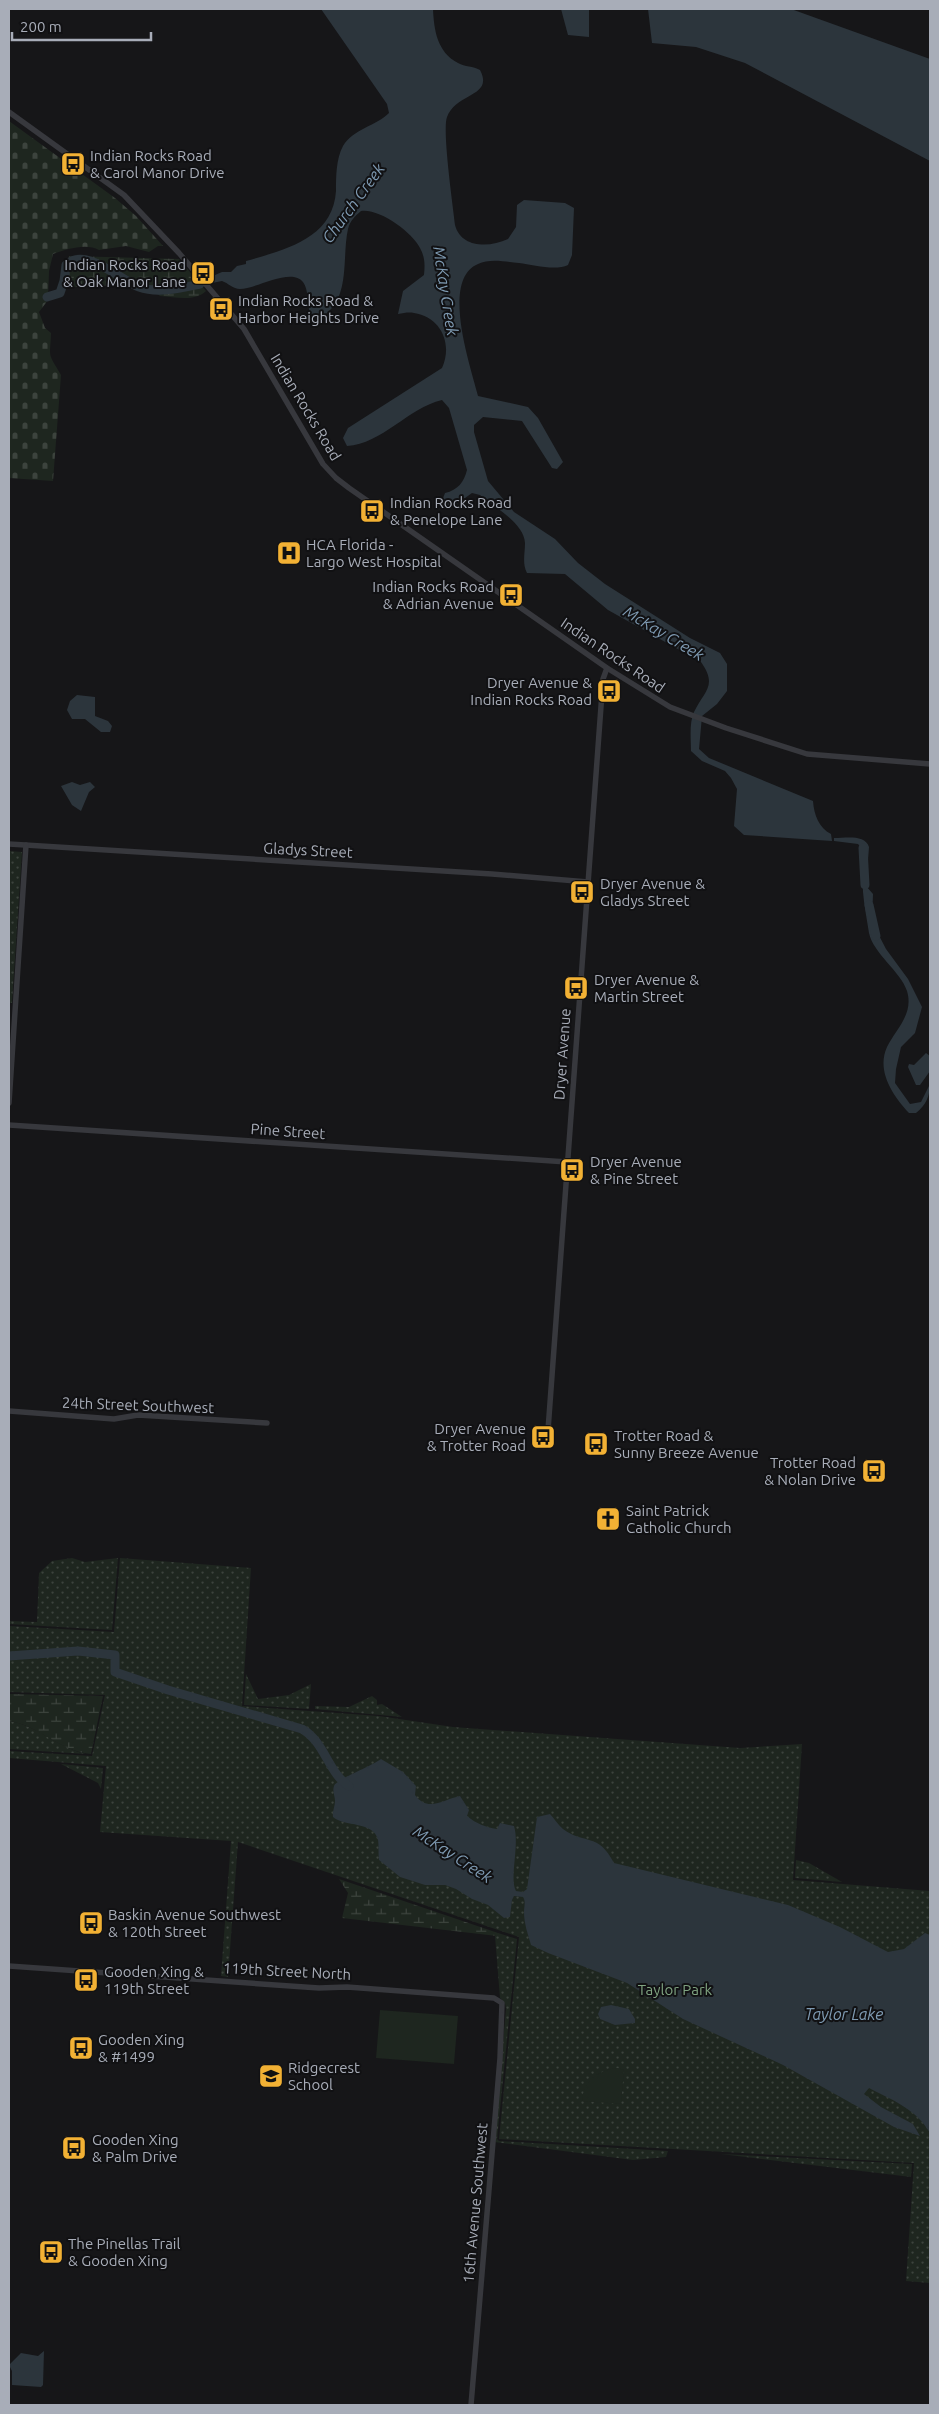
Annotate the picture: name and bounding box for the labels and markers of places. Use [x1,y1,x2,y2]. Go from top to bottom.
place label: Indian Rocks Road & Carol Manor Drive [90,147,225,181]
bus stop icon: Indian Rocks Road & Carol Manor Drive [60,151,86,177]
place label: Indian Rocks Road & Oak Manor Lane [63,256,186,290]
bus stop icon: Indian Rocks Road & Oak Manor Lane [190,260,216,286]
place label: Indian Rocks Road & Harbor Heights Drive [238,292,379,326]
bus stop icon: Indian Rocks Road & Harbor Heights Drive [208,296,234,322]
place label: Indian Rocks Road & Penelope Lane [390,494,512,528]
bus stop icon: Indian Rocks Road & Penelope Lane [359,498,385,524]
place label: HCA Florida - Largo West Hospital [306,536,441,570]
hospital icon: HCA Florida - Largo West Hospital [276,540,302,566]
place label: Indian Rocks Road & Adrian Avenue [372,578,494,612]
bus stop icon: Indian Rocks Road & Adrian Avenue [498,582,524,608]
place label: Dryer Avenue & Indian Rocks Road [470,674,592,708]
bus stop icon: Dryer Avenue & Indian Rocks Road [596,678,622,704]
place label: Dryer Avenue & Gladys Street [600,875,705,909]
bus stop icon: Dryer Avenue & Gladys Street [569,879,595,905]
place label: Dryer Avenue & Martin Street [594,971,699,1005]
bus stop icon: Dryer Avenue & Martin Street [563,975,589,1001]
place label: Dryer Avenue & Pine Street [590,1153,682,1187]
bus stop icon: Dryer Avenue & Pine Street [559,1157,585,1183]
place label: Dryer Avenue & Trotter Road [427,1420,526,1454]
bus stop icon: Dryer Avenue & Trotter Road [530,1424,556,1450]
place label: Trotter Road & Sunny Breeze Avenue [614,1427,759,1461]
bus stop icon: Trotter Road & Sunny Breeze Avenue [583,1431,609,1457]
place label: Trotter Road & Nolan Drive [764,1454,856,1488]
bus stop icon: Trotter Road & Nolan Drive [861,1458,887,1484]
place label: Saint Patrick Catholic Church [626,1502,732,1536]
church icon: Saint Patrick Catholic Church [595,1506,621,1532]
place label: Baskin Avenue Southwest & 120th Street [108,1906,281,1940]
bus stop icon: Baskin Avenue Southwest & 120th Street [78,1910,104,1936]
place label: Gooden Xing & 119th Street [104,1963,204,1997]
bus stop icon: Gooden Xing & 119th Street [73,1967,99,1993]
place label: Gooden Xing & #1499 [98,2031,185,2065]
bus stop icon: Gooden Xing & #1499 [68,2035,94,2061]
place label: Ridgecrest School [288,2059,360,2093]
school or university icon: Ridgecrest School [258,2063,284,2089]
place label: Gooden Xing & Palm Drive [92,2131,179,2165]
bus stop icon: Gooden Xing & Palm Drive [61,2135,87,2161]
place label: The Pinellas Trail & Gooden Xing [68,2235,180,2269]
bus stop icon: The Pinellas Trail & Gooden Xing [38,2239,64,2265]

